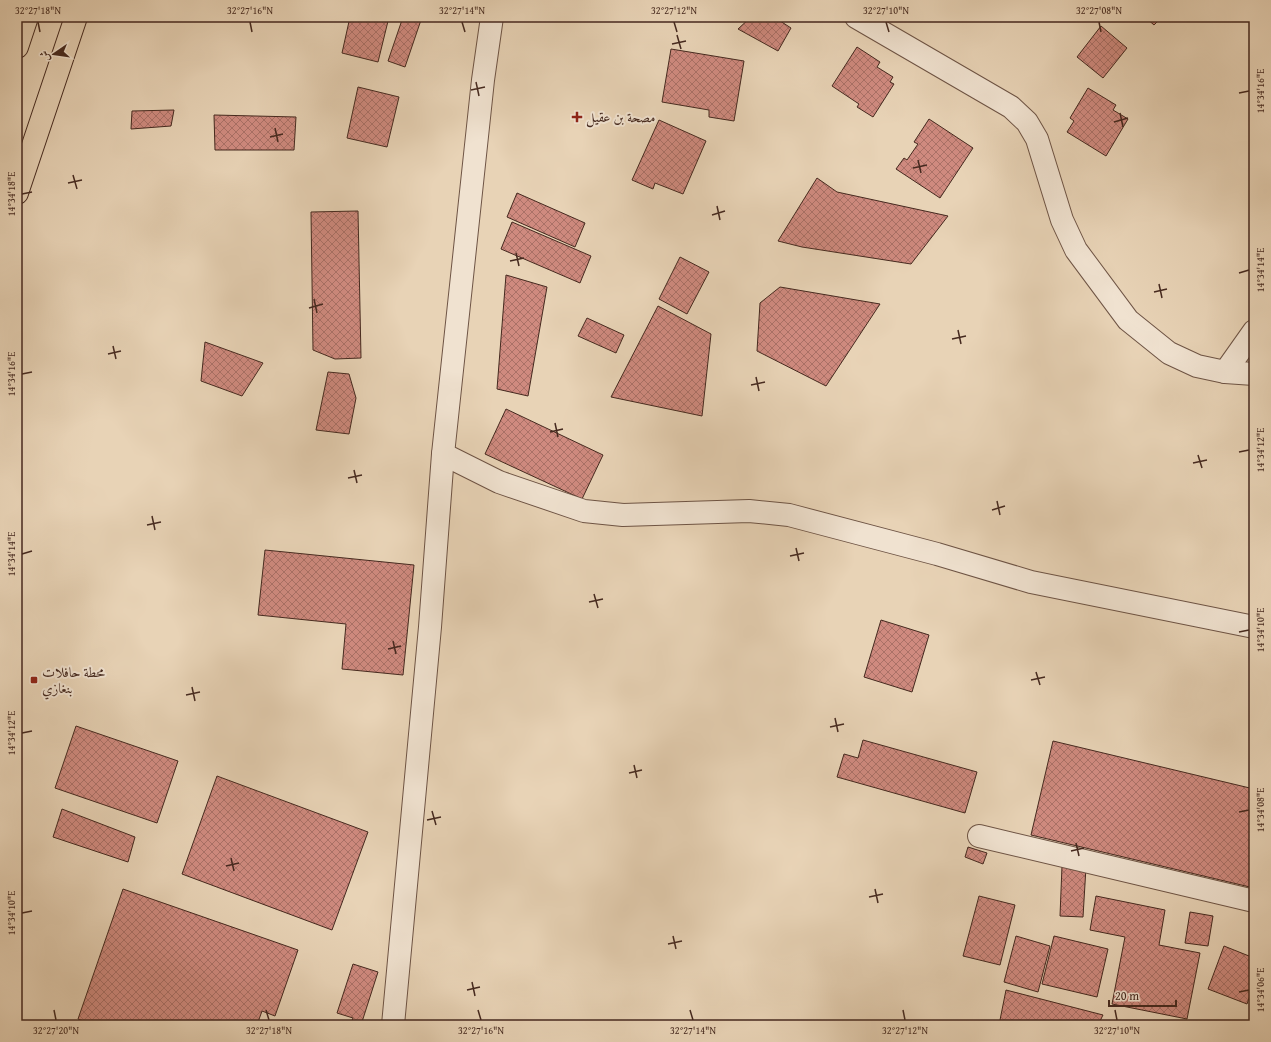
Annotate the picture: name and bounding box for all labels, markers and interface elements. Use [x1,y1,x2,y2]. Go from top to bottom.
text: 32°27'18"N [15,3,61,18]
text: 32°27'16"N [227,3,273,18]
text: 32°27'14"N [439,3,485,18]
text: 32°27'12"N [651,3,697,18]
text: 32°27'10"N [863,3,909,18]
text: 32°27'08"N [1076,3,1122,18]
north arrow [34,34,74,74]
text: ش [35,49,53,63]
text: 14°34'16"E [1253,69,1268,113]
place label: مصحة بن عقيل [586,107,655,128]
marker: مصحة بن عقيل [571,111,583,123]
text: 14°34'18"E [4,172,19,216]
text: 14°34'14"E [1253,248,1268,292]
text: 14°34'16"E [4,352,19,396]
text: 14°34'12"E [1253,428,1268,472]
text: 14°34'14"E [4,532,19,576]
text: 14°34'10"E [1253,608,1268,652]
place label: محطة حافلات بنغازي [42,662,106,700]
marker: محطة حافلات بنغازي [29,675,39,685]
text: 14°34'12"E [4,711,19,755]
text: 14°34'08"E [1253,788,1268,832]
text: 14°34'10"E [4,891,19,935]
text: 14°34'06"E [1253,968,1268,1012]
scale bar [1109,982,1176,1008]
text: 20 m [1115,987,1139,1004]
text: 32°27'20"N [33,1023,79,1038]
text: 32°27'18"N [246,1023,292,1038]
text: 32°27'16"N [458,1023,504,1038]
text: 32°27'14"N [670,1023,716,1038]
text: 32°27'12"N [882,1023,928,1038]
text: 32°27'10"N [1094,1023,1140,1038]

